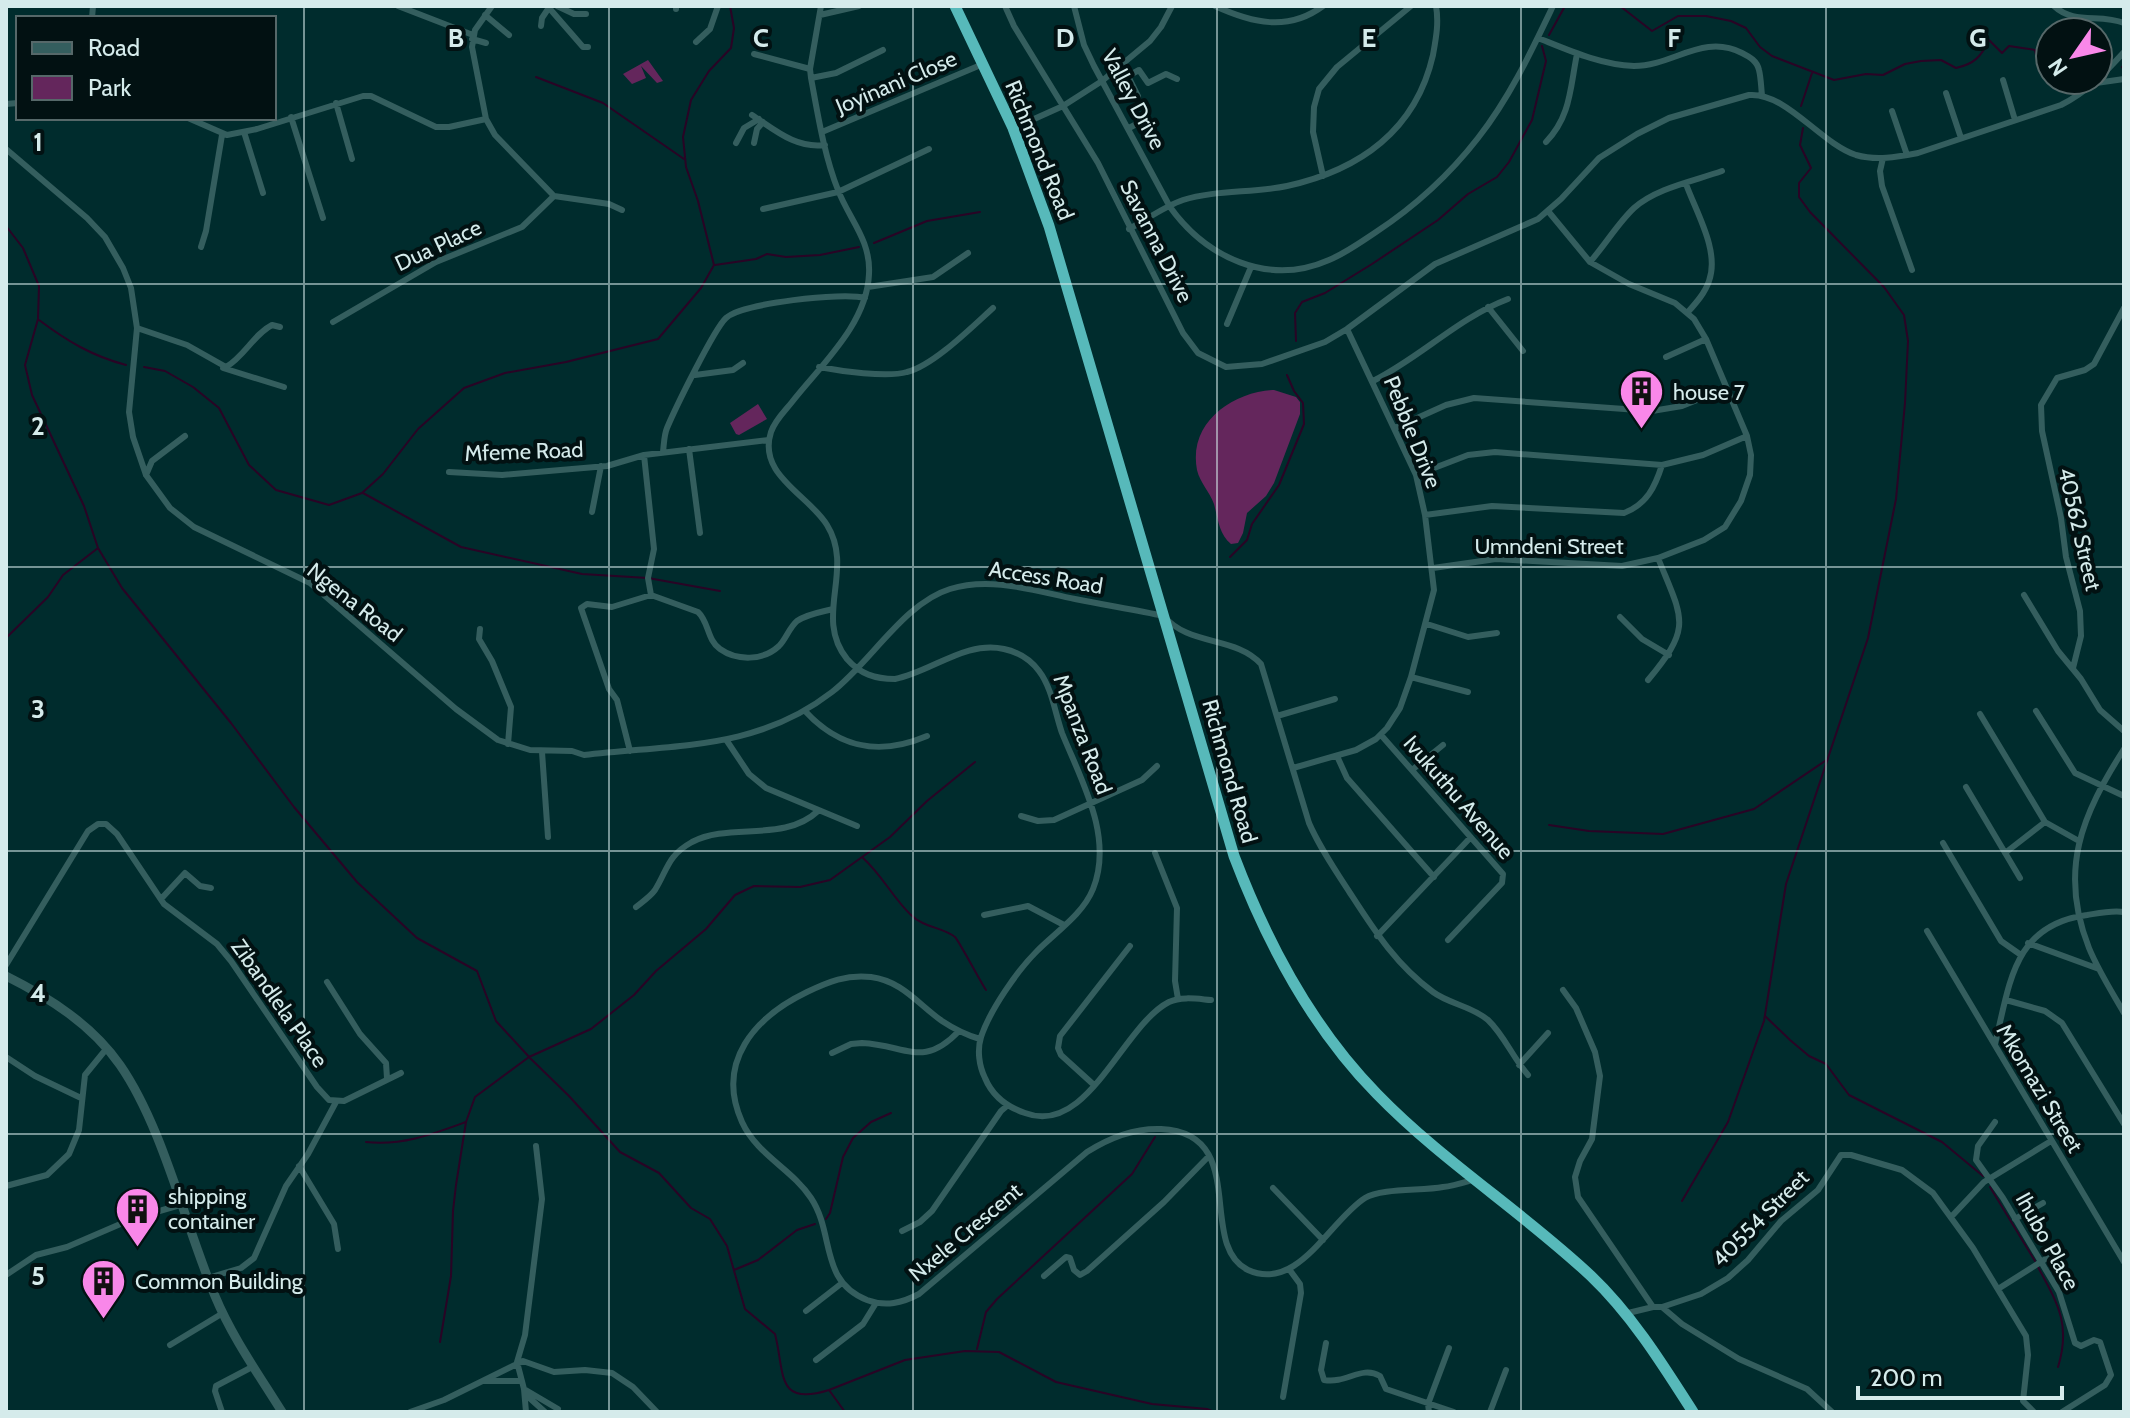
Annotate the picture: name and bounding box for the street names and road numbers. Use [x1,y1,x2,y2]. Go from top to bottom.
street label: Valley Drive [1096,44,1171,154]
street label: Joyinani Close [831,45,961,120]
street label: Richmond Road [999,76,1080,224]
street label: Savanna Drive [1114,176,1199,307]
street label: Dua Place [391,214,486,277]
street label: Pebble Drive [1378,372,1447,492]
street label: Mfeme Road [464,436,584,467]
street label: 40562 Street [2052,465,2107,594]
street label: Umndeni Street [1474,533,1624,560]
street label: Access Road [987,555,1105,600]
street label: Ngena Road [302,557,407,648]
street label: Mpanza Road [1047,670,1118,798]
street label: Richmond Road [1196,696,1263,846]
street label: Ivukuthu Avenue [1398,730,1520,865]
street label: Zibandlela Place [225,934,334,1073]
street label: Mkomazi Street [1991,1019,2089,1158]
street label: 40554 Street [1706,1164,1815,1272]
street label: Nxele Crescent [903,1177,1028,1287]
street label: Ihubo Place [2010,1188,2085,1295]

